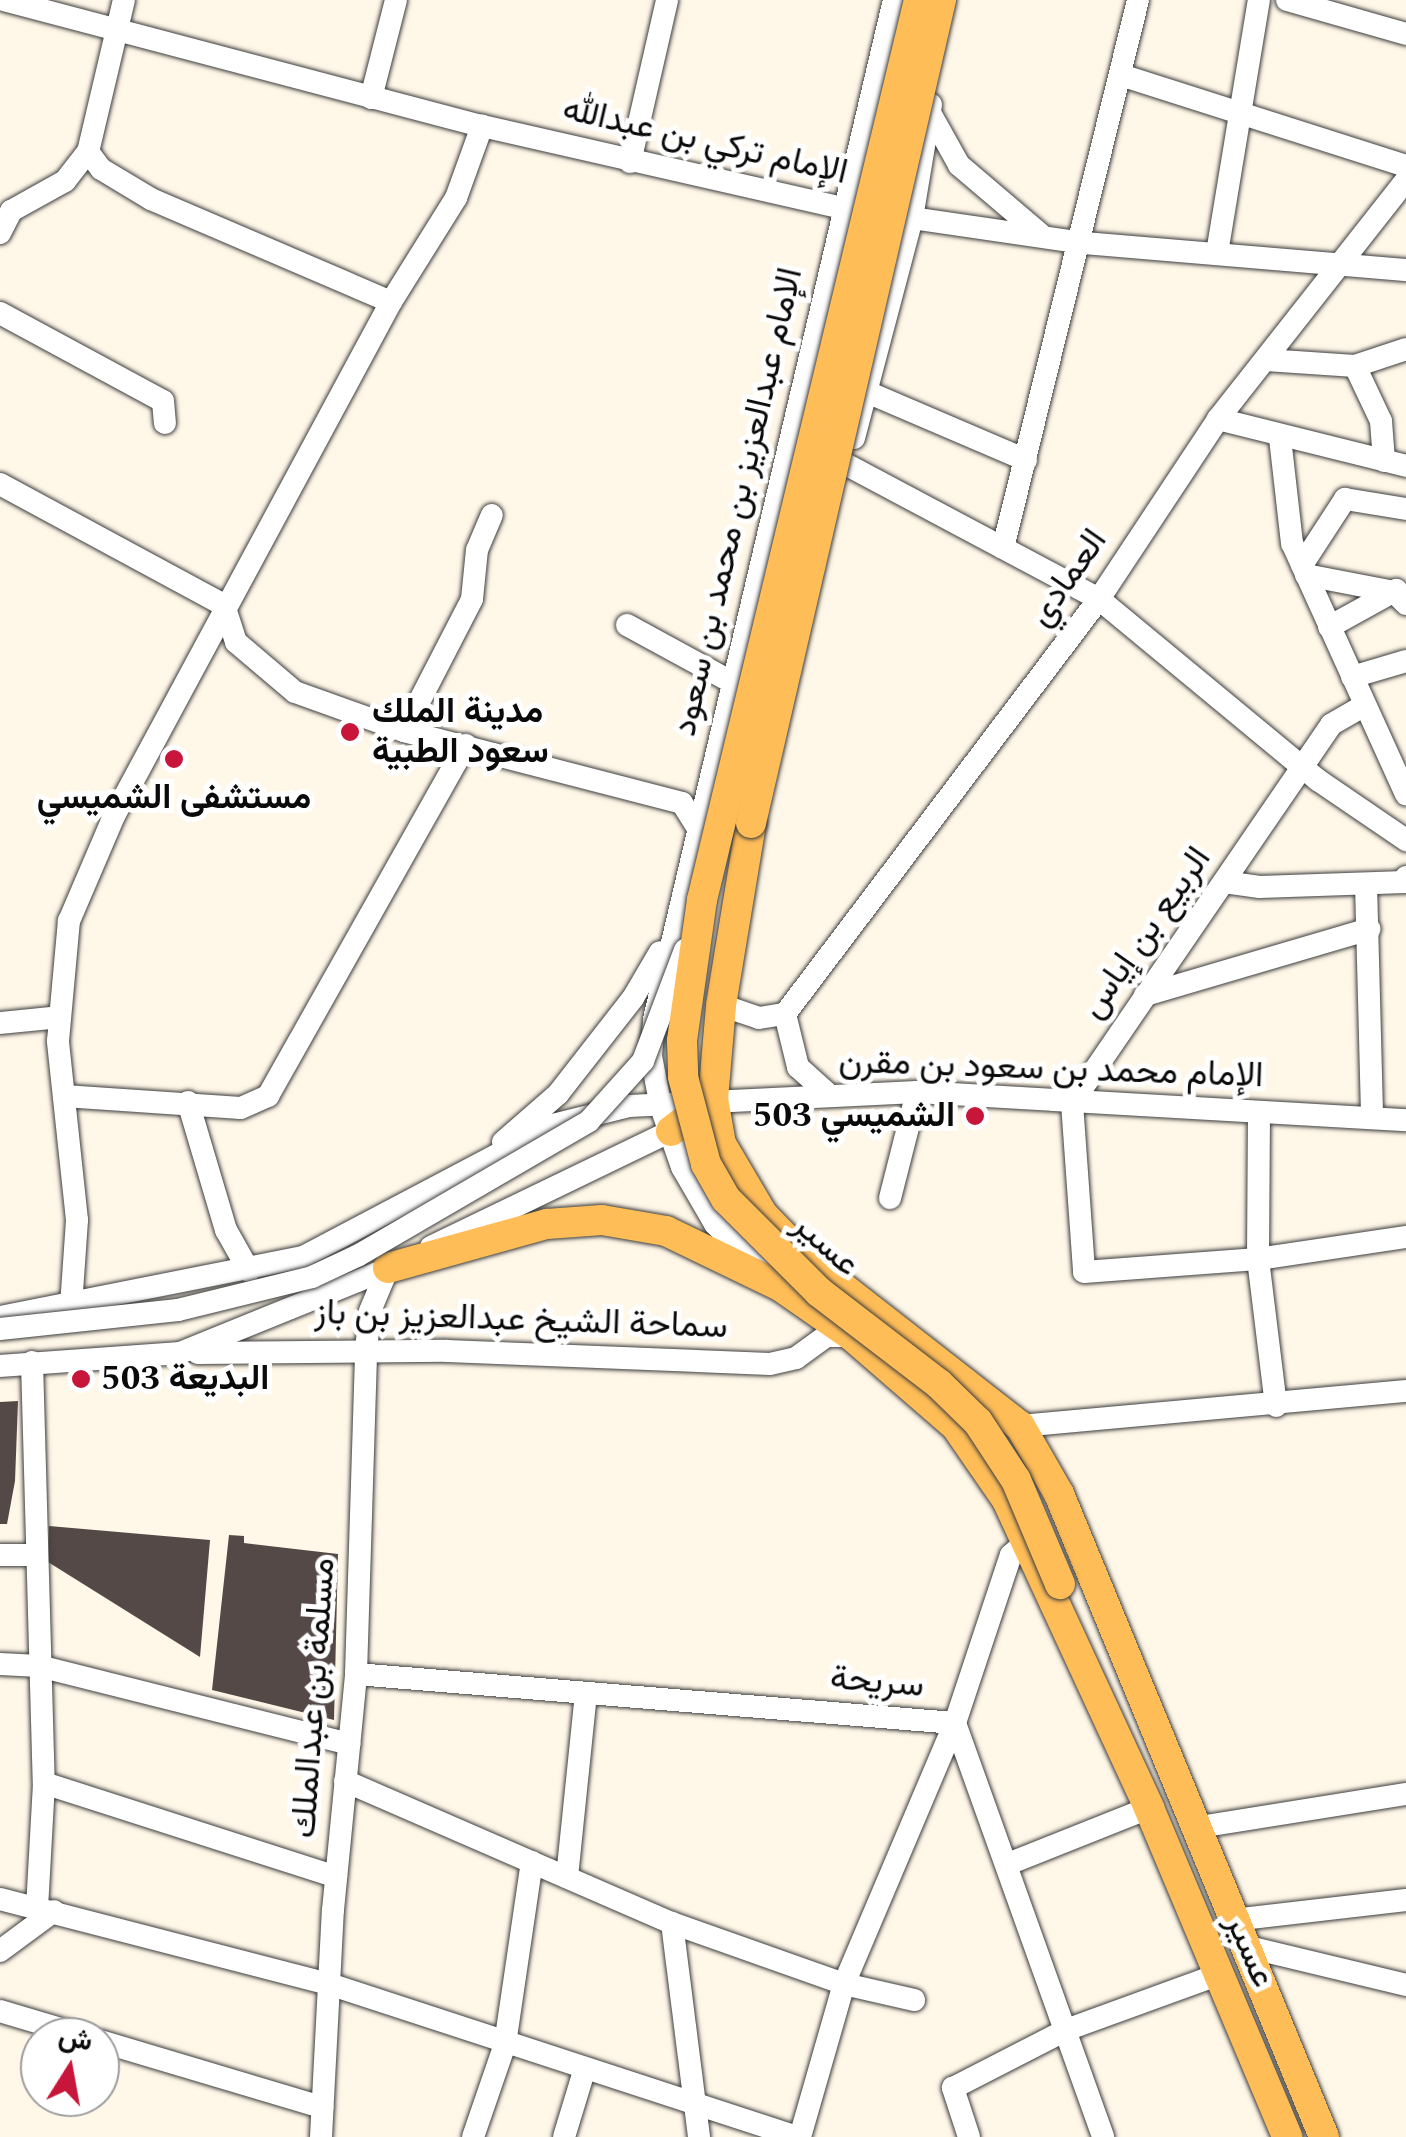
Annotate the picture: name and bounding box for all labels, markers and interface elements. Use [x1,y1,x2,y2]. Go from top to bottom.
street label: الإمام تركي بن عبدالله [559,88,851,194]
street label: الإمام عبدالعزيز بن محمد بن سعود [664,264,812,740]
street label: العمادي [1020,521,1116,635]
place label: مدينة الملك سعود الطبية [372,691,549,773]
marker: مدينة الملك سعود الطبية [337,719,363,745]
marker: مستشفى الشميسي [161,746,187,772]
place label: مستشفى الشميسي [37,777,311,819]
street label: الربيع بن إياس [1072,839,1220,1027]
street label: الإمام محمد بن سعود بن مقرن [838,1041,1264,1097]
place label: الشميسي 503 [753,1095,955,1137]
marker: الشميسي 503 [964,1105,986,1127]
street label: عسير [784,1204,868,1286]
street label: سماحة الشيخ عبدالعزيز بن باز [314,1292,728,1348]
place label: البديعة 503 [101,1358,269,1400]
marker: البديعة 503 [70,1368,92,1390]
street label: مسلمة بن عبدالملك [283,1556,345,1840]
street label: سريحة [828,1657,926,1707]
street label: عسير [1216,1908,1284,1994]
text: ش [55,2015,96,2063]
north arrow [20,2017,120,2117]

